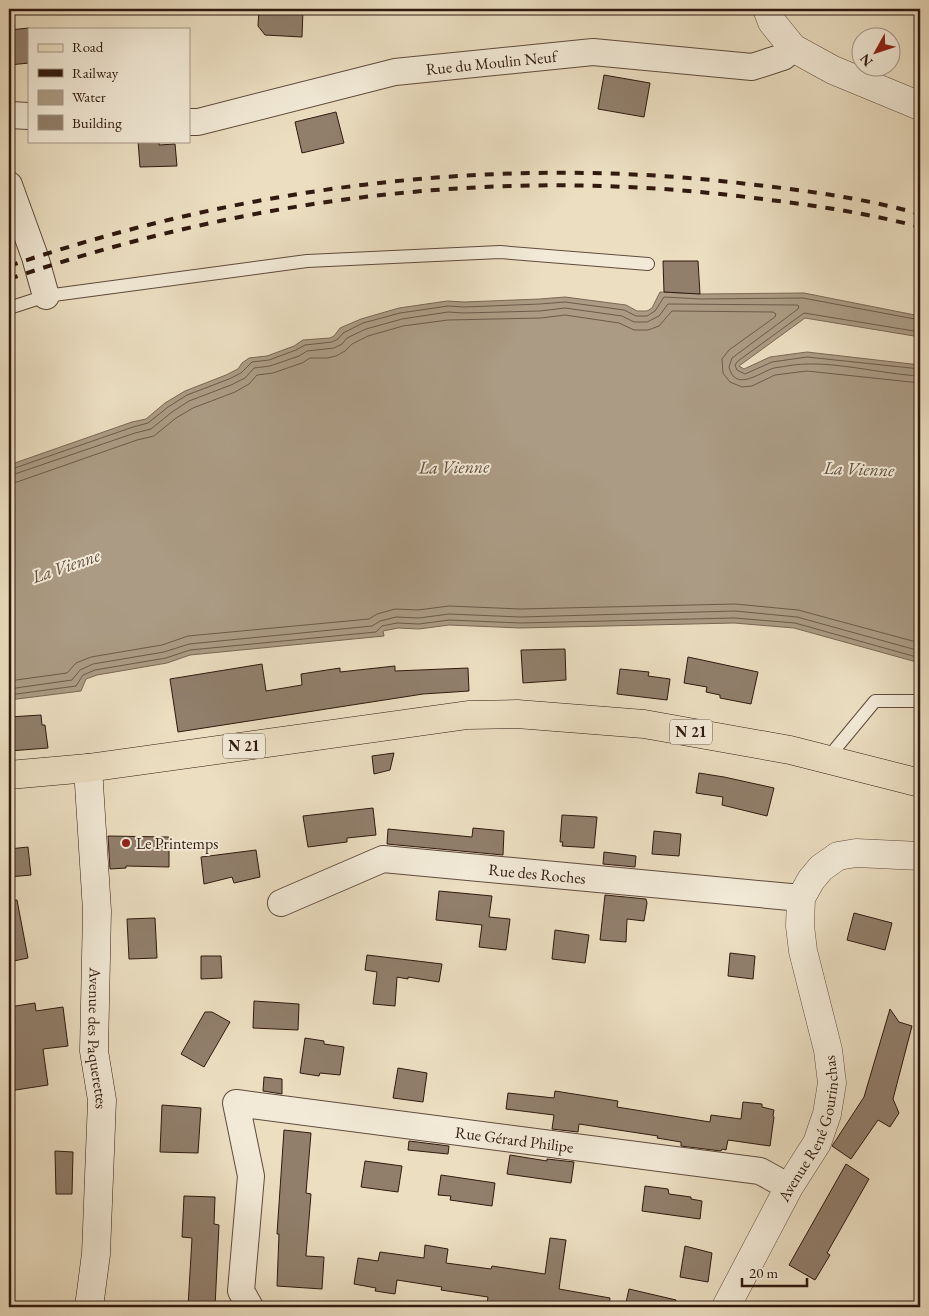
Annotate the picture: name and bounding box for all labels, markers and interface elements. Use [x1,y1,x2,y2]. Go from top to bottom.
legend [28,28,190,142]
north arrow [852,28,902,78]
text: Road [72,37,104,56]
street label: Rue du Moulin Neuf [425,46,560,80]
text: N [855,50,877,70]
text: Railway [72,63,119,82]
text: Water [72,87,106,106]
text: Building [72,113,122,132]
water label: La Vienne [417,454,490,479]
water label: La Vienne [822,456,896,481]
water label: La Vienne [28,543,104,588]
road number: N 21 [670,720,712,744]
road number: N 21 [223,734,265,758]
place label: Le Printemps [136,833,219,854]
marker: Le Printemps [120,837,132,849]
street label: Rue des Roches [488,859,587,889]
street label: Avenue des Paquerettes [83,966,112,1110]
street label: Avenue René Gourinchas [773,1054,843,1206]
street label: Rue Gérard Philipe [454,1122,575,1158]
scale bar [742,1256,806,1288]
text: 20 m [749,1263,778,1282]

